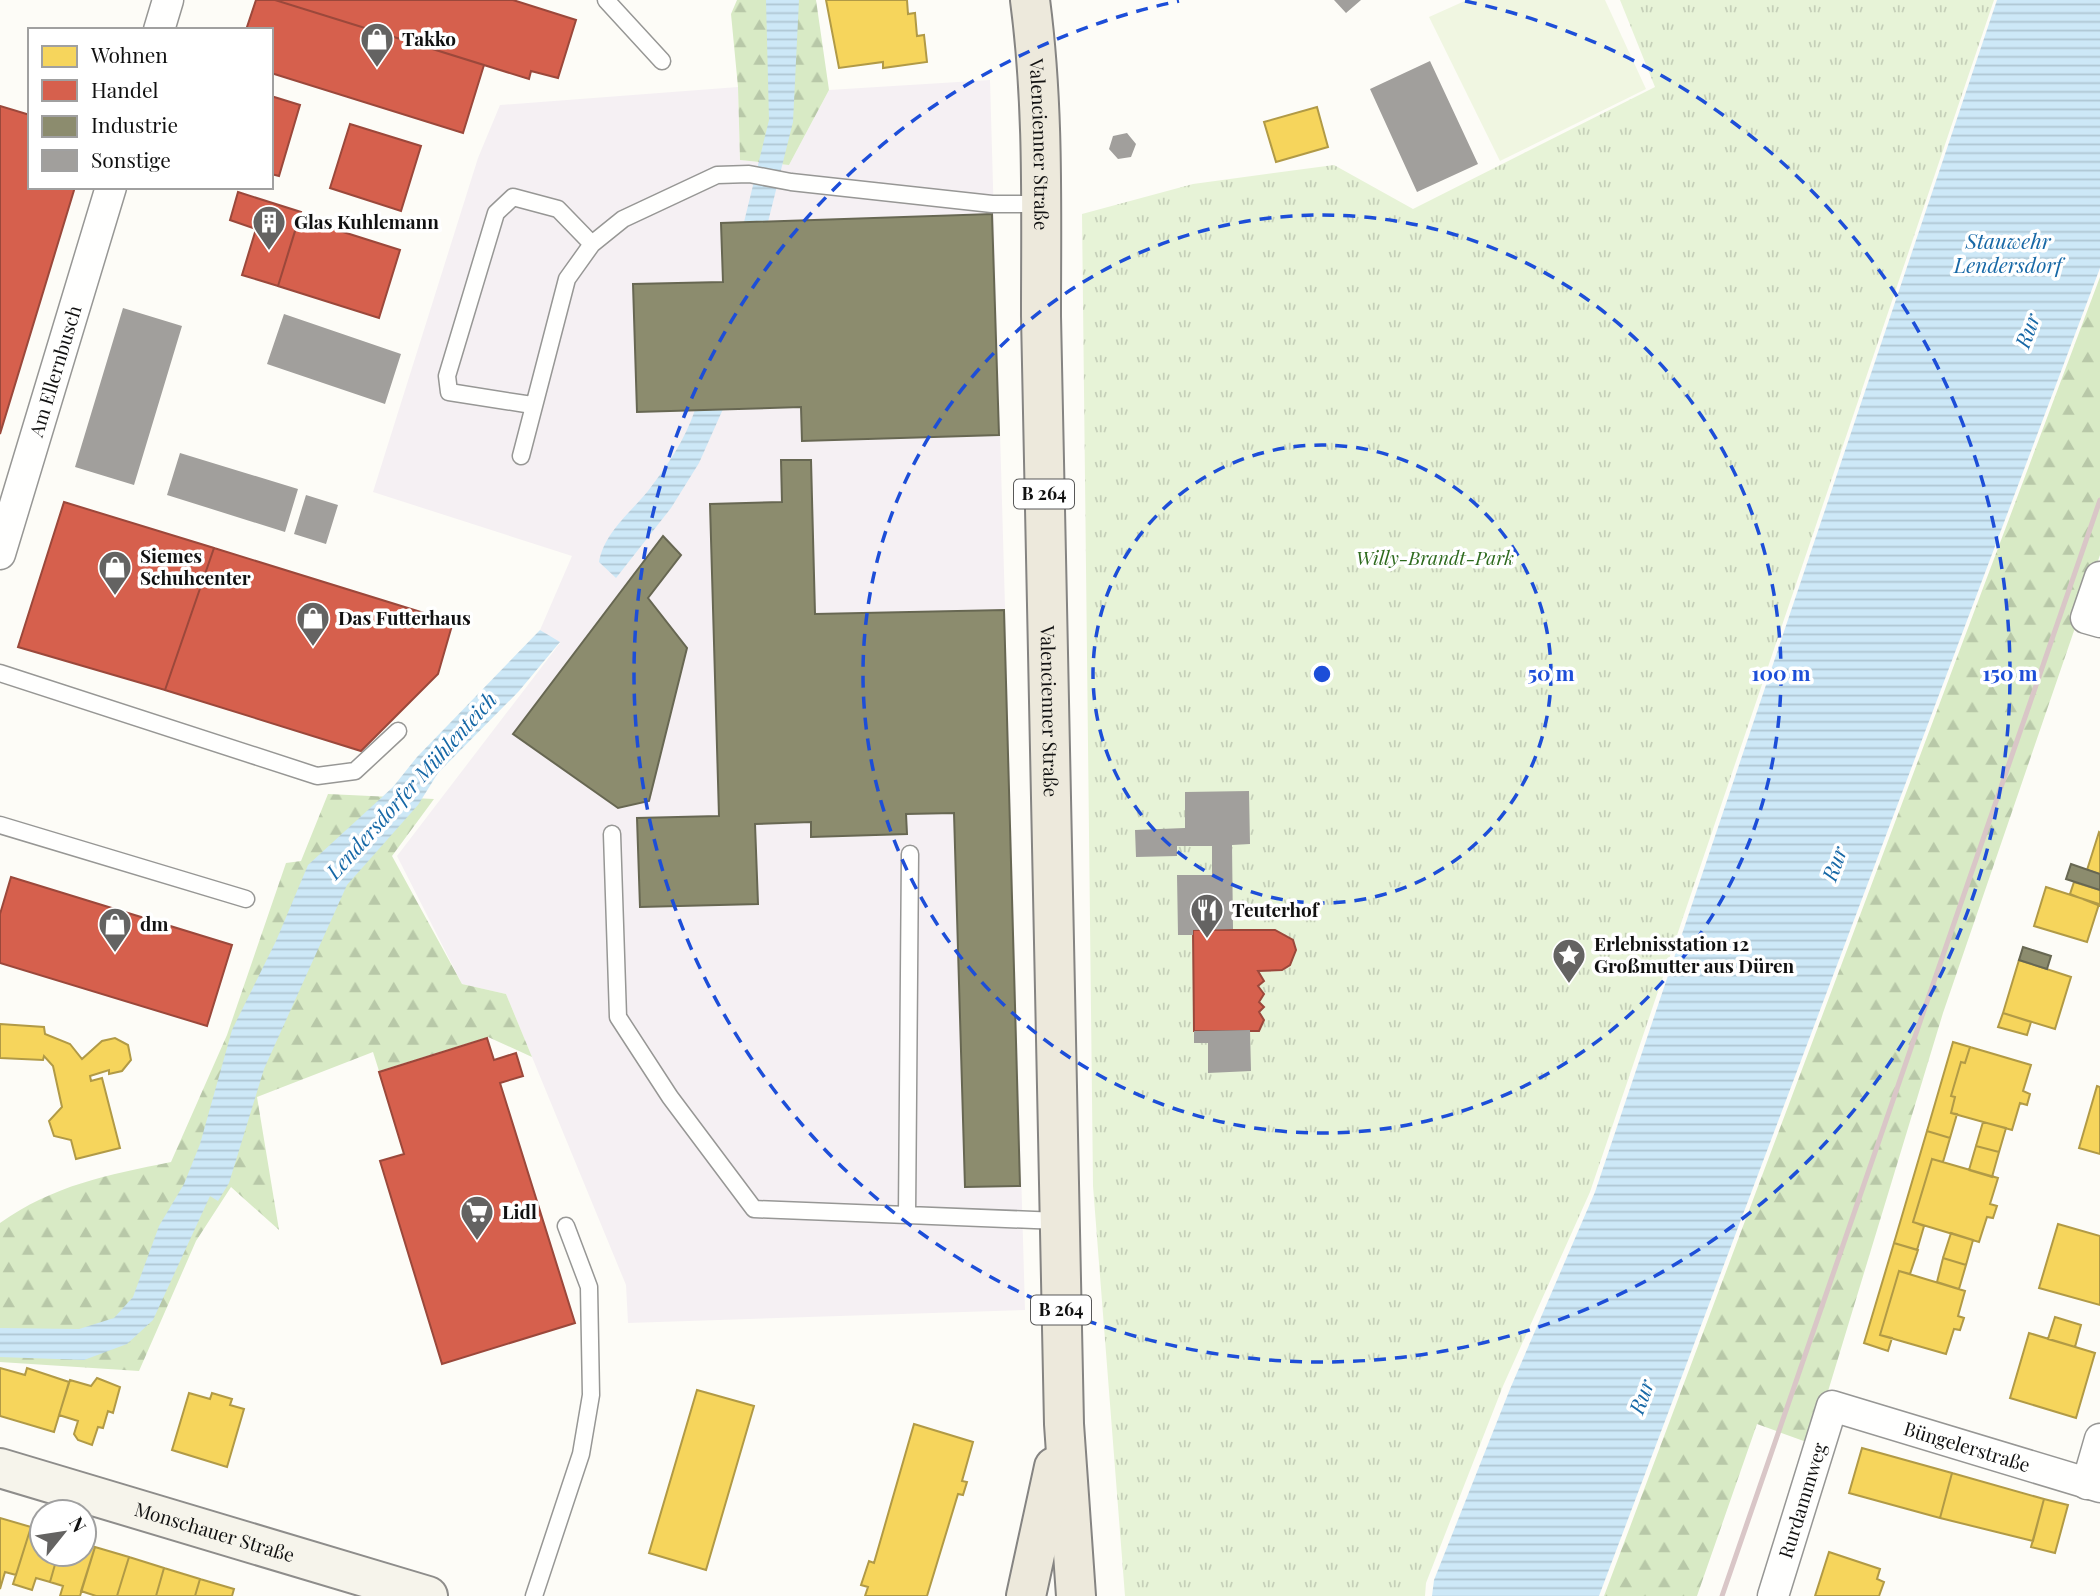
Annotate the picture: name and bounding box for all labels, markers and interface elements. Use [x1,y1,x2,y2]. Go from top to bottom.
shop icon: Takko [358,20,396,69]
place label: Takko [402,25,456,51]
legend [28,28,273,189]
text: Wohnen [90,40,168,68]
street label: Valencienner Straße [1024,57,1055,230]
text: Handel [91,75,159,103]
text: Industrie [91,110,178,138]
text: Sonstige [91,145,171,173]
building icon: Glas Kuhlemann [250,203,288,252]
place label: Glas Kuhlemann [294,208,439,234]
water label: Stauwehr Lendersdorf [1953,226,2066,278]
street label: Am Ellernbusch [22,302,86,441]
water label: Rur [2007,308,2046,352]
road number: B 264 [1014,480,1074,508]
place label: Siemes Schuhcenter [140,542,251,590]
park label: Willy-Brandt-Park [1356,544,1514,570]
shop icon: Siemes Schuhcenter [96,548,134,597]
shop icon: Das Futterhaus [294,599,332,648]
place label: Das Futterhaus [338,604,471,630]
street label: Valencienner Straße [1035,624,1065,798]
text: 50 m [1527,658,1575,686]
text: 100 m [1751,658,1811,686]
text: 150 m [1983,658,2037,686]
centre of rings [1310,662,1334,686]
water label: Lendersdorfer Mühlenteich [318,685,502,885]
water label: Rur [1814,841,1853,885]
restaurant icon: Teuterhof [1188,891,1226,940]
place label: Teuterhof [1232,896,1321,922]
shop icon: dm [96,905,134,954]
place label: dm [140,910,169,936]
place label: Erlebnisstation 12 Großmutter aus Düren [1594,930,1795,978]
place icon: Erlebnisstation 12 Großmutter aus Düren [1550,936,1588,985]
supermarket icon: Lidl [458,1193,496,1242]
place label: Lidl [502,1198,537,1224]
road number: B 264 [1031,1296,1091,1324]
water label: Rur [1621,1374,1660,1418]
street label: Büngelerstraße [1901,1414,2034,1477]
street label: Rurdammweg [1772,1439,1832,1561]
street label: Monschauer Straße [132,1495,298,1567]
north arrow [28,1498,98,1568]
text: N [64,1512,93,1537]

